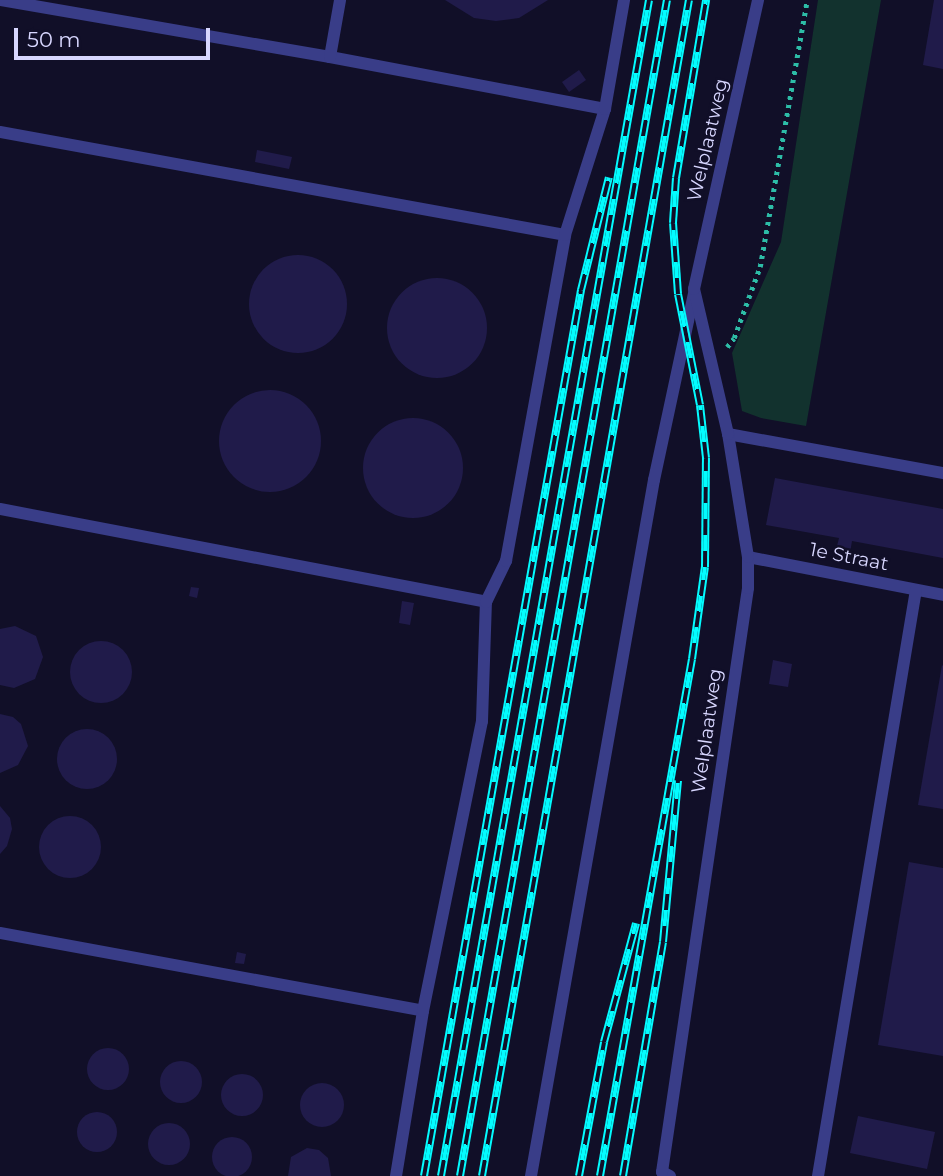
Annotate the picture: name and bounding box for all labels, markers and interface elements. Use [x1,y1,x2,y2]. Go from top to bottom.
scale bar [18,14,214,58]
text: 50 m [27,27,81,52]
street label: Welplaatweg [683,76,733,204]
street label: 1e Straat [808,538,890,576]
street label: Welplaatweg [687,667,727,795]

